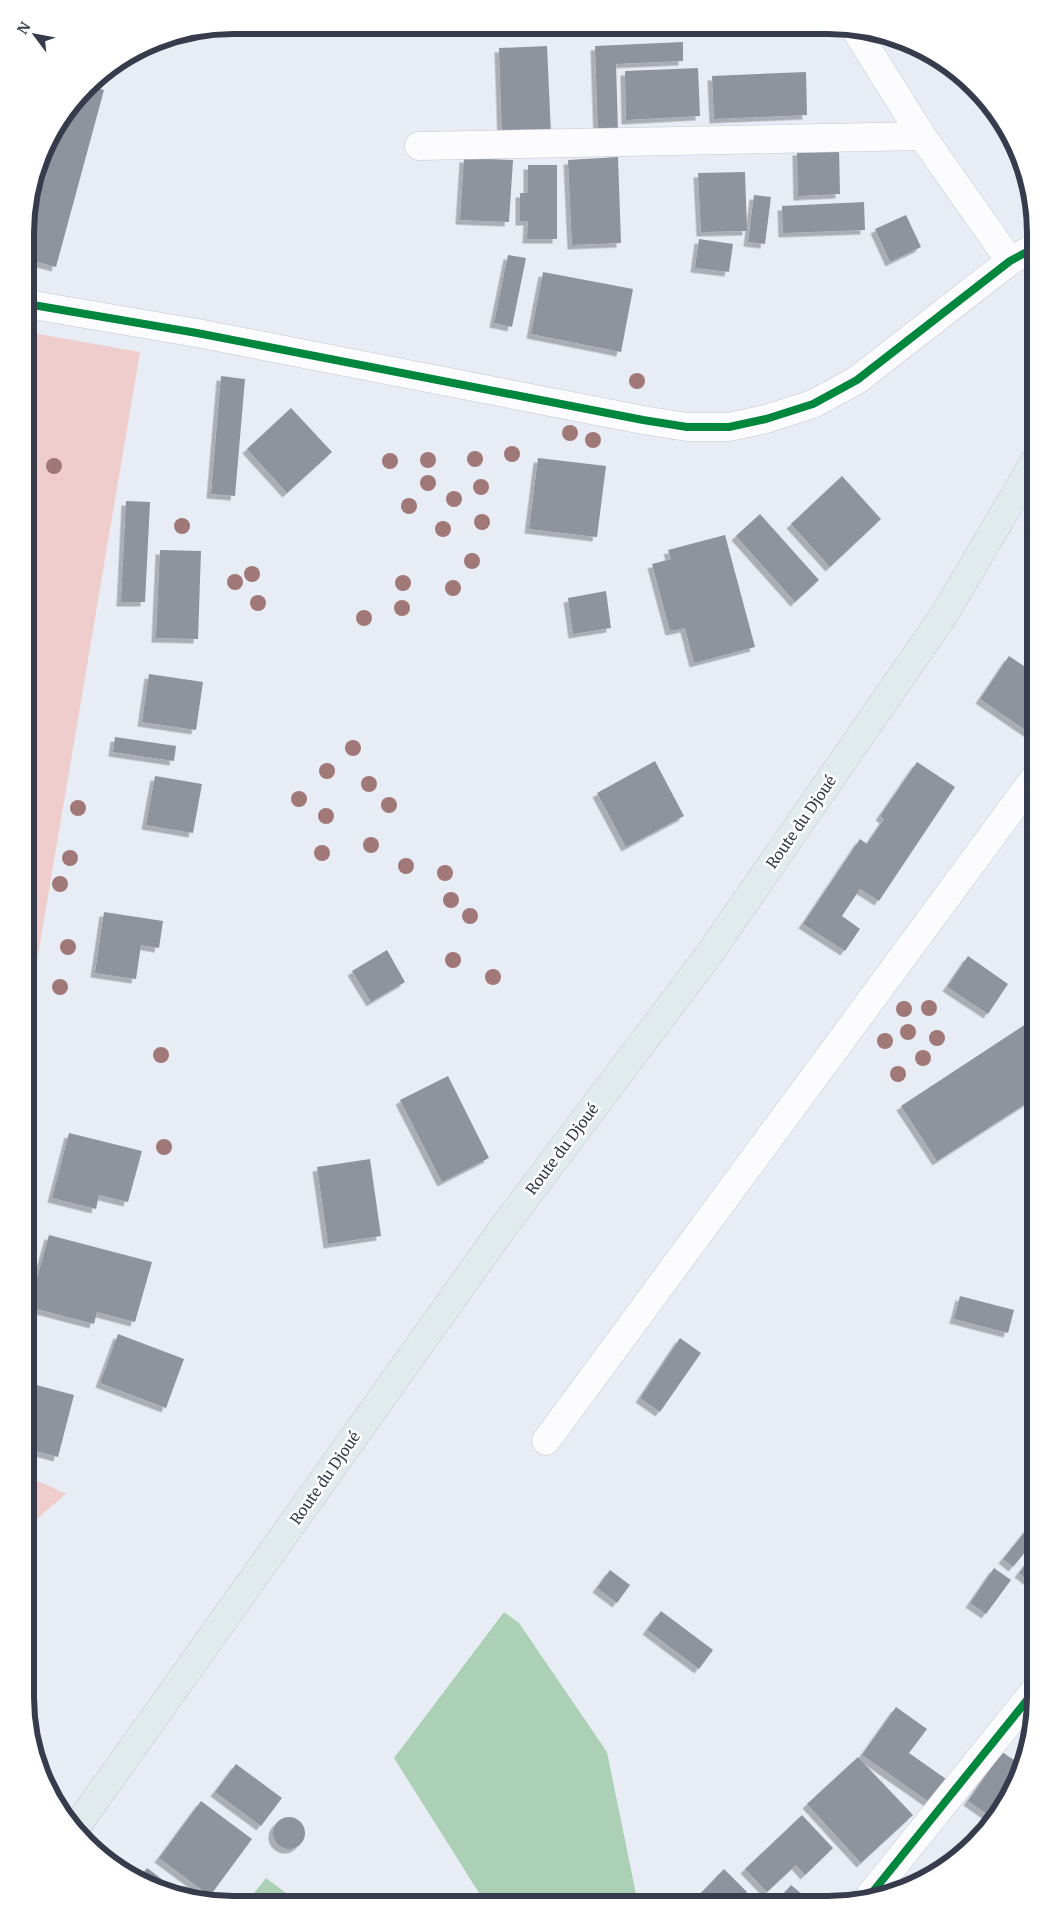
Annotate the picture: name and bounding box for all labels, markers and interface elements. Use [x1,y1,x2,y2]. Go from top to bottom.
north arrow [10,10,60,60]
text: N [13,19,35,38]
street label: Route du Djoué [762,772,840,872]
street label: Route du Djoué [522,1100,603,1198]
street label: Route du Djoué [286,1428,364,1528]

